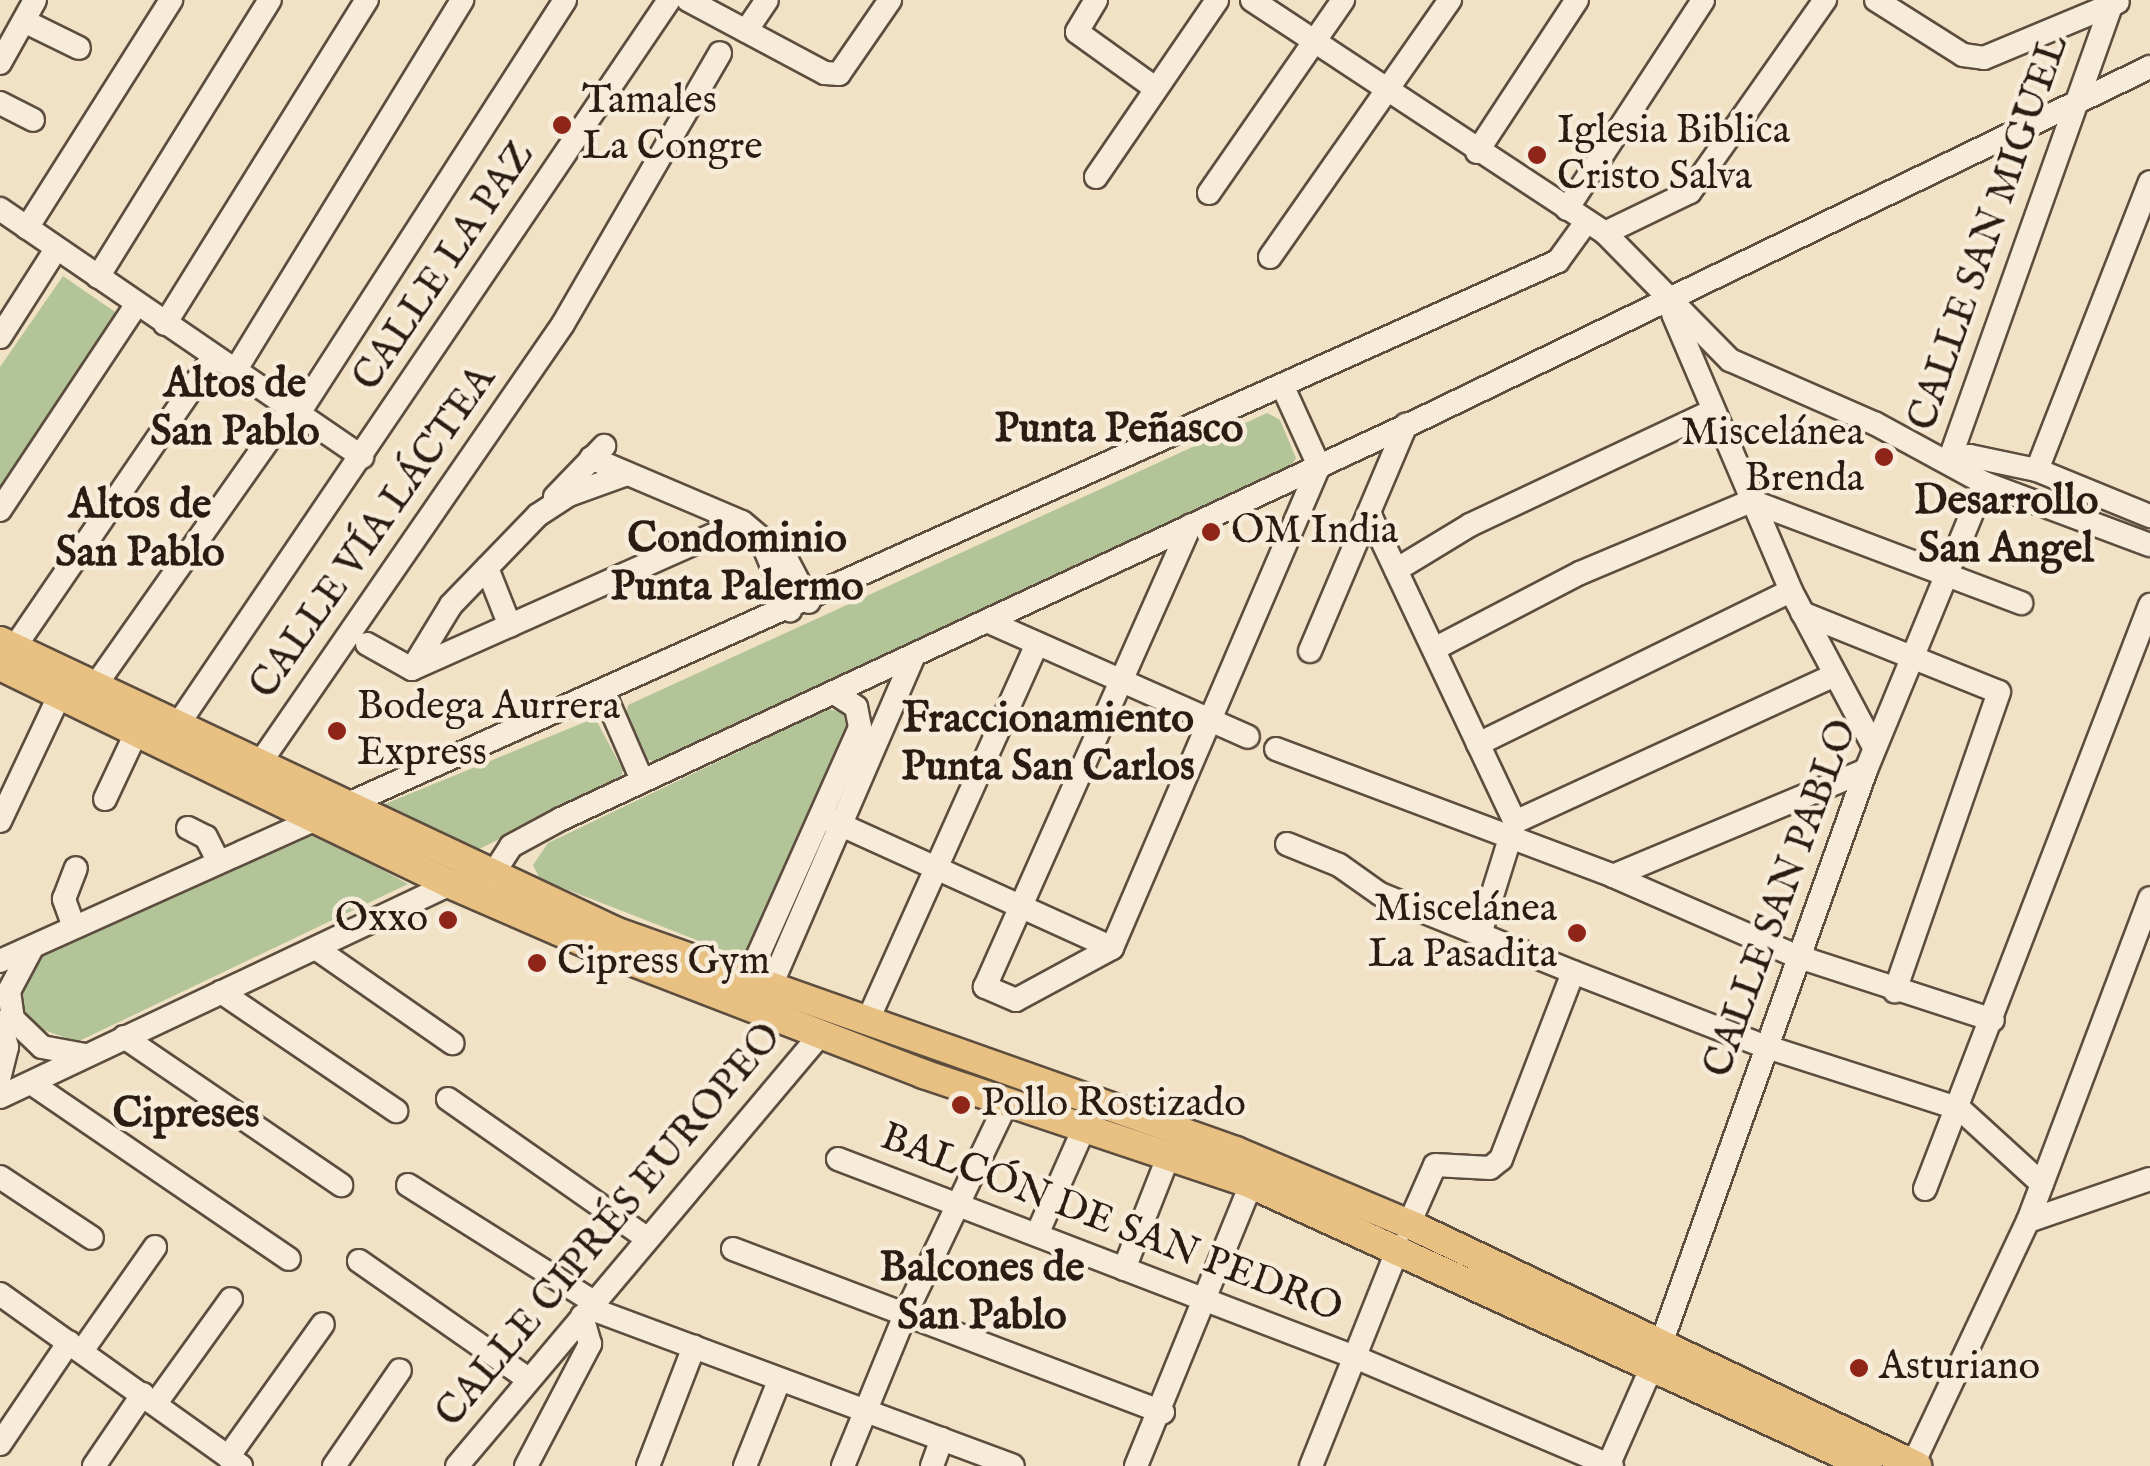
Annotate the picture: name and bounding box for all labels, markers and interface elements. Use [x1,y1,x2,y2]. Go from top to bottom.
street label: CALLE SAN MIGUEL [1900,29,2080,437]
place label: Tamales La Congre [582,78,763,172]
place label: Iglesia Biblica Cristo Salva [1557,108,1790,202]
marker: Tamales La Congre [551,114,573,136]
street label: CALLE LA PAZ [344,133,546,401]
marker: Iglesia Biblica Cristo Salva [1526,144,1548,166]
street label: CALLE VÍA LÁCTEA [241,357,507,709]
district label: Altos de San Pablo [150,360,320,458]
district label: Punta Peñasco [994,405,1244,455]
place label: Miscelánea Brenda [1681,410,1864,504]
marker: Miscelánea Brenda [1873,446,1895,468]
district label: Desarrollo San Angel [1914,477,2098,576]
district label: Altos de San Pablo [55,481,225,580]
place label: OM India [1231,508,1398,556]
district label: Condominio Punta Palermo [610,515,864,614]
marker: OM India [1200,521,1222,543]
place label: Bodega Aurrera Express [357,684,620,778]
district label: Fraccionamiento Punta San Carlos [901,695,1195,794]
street label: CALLE SAN PABLO [1695,714,1869,1084]
marker: Bodega Aurrera Express [326,720,348,742]
place label: Miscelánea La Pasadita [1368,886,1557,980]
place label: Oxxo [335,896,428,944]
marker: Oxxo [437,909,459,931]
marker: Miscelánea La Pasadita [1566,922,1588,944]
place label: Cipress Gym [557,939,770,987]
marker: Cipress Gym [526,952,548,974]
street label: CALLE CIPRÉS EUROPEO [427,1014,793,1438]
place label: Pollo Rostizado [981,1081,1246,1129]
district label: Cipreses [112,1090,260,1140]
marker: Pollo Rostizado [950,1094,972,1116]
street label: BALCÓN DE SAN PEDRO [873,1114,1349,1334]
district label: Balcones de San Pablo [879,1244,1085,1342]
place label: Asturiano [1879,1344,2040,1392]
marker: Asturiano [1848,1357,1870,1379]

